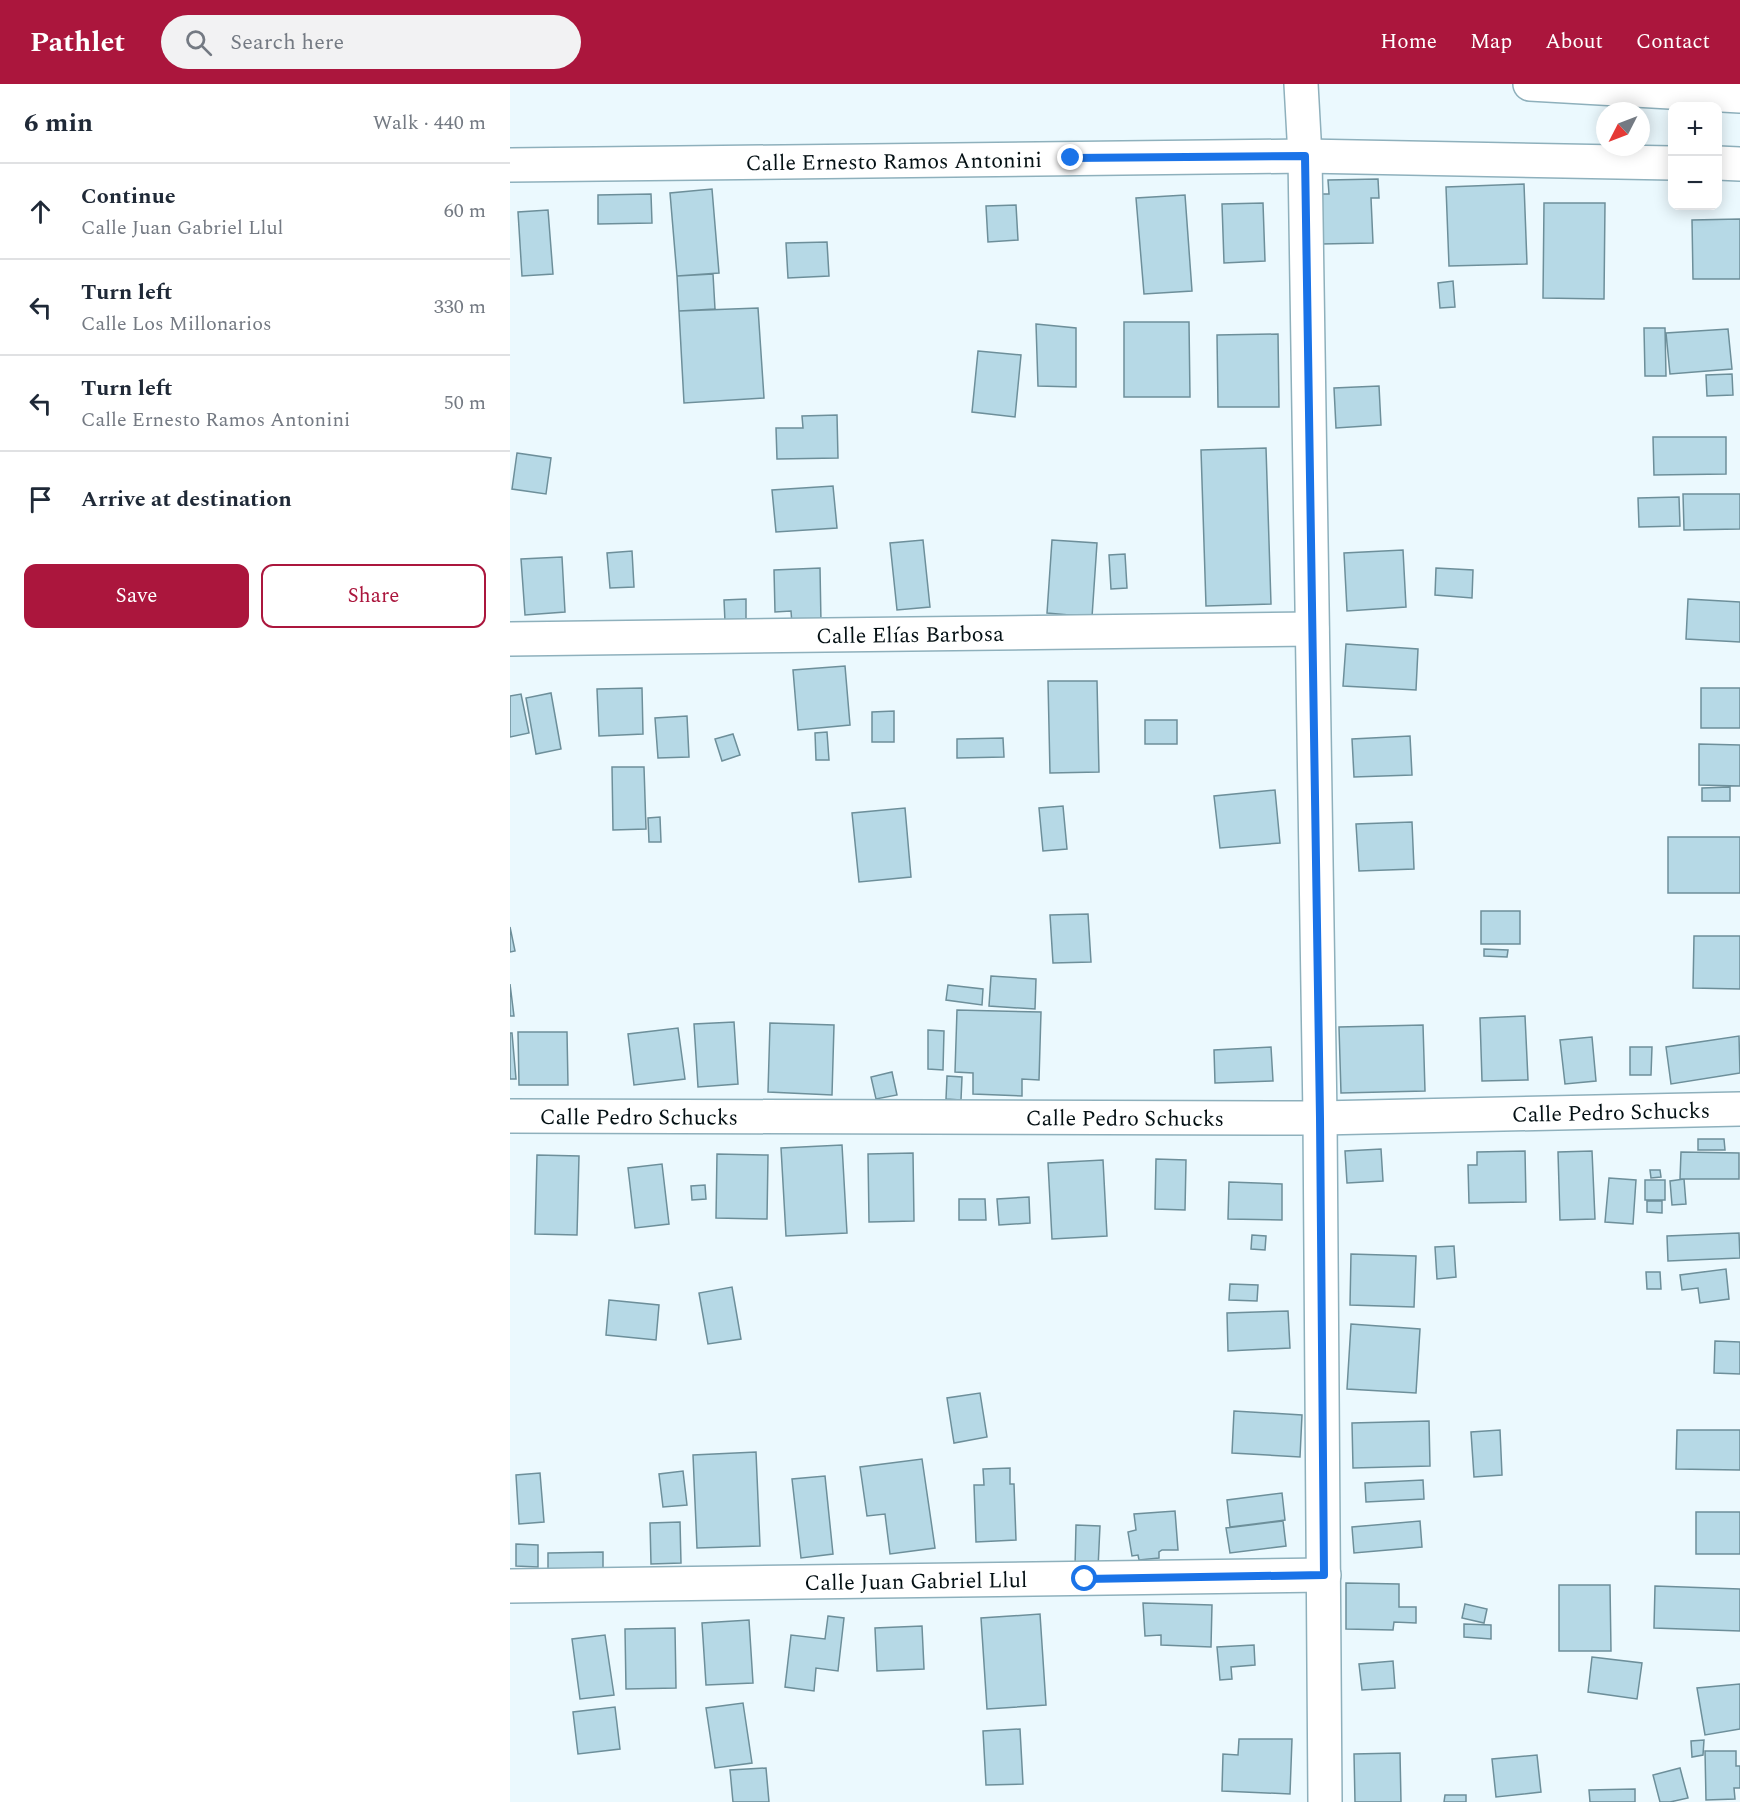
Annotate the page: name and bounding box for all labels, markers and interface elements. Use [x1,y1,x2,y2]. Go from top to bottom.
search box [161,15,581,69]
text: Pathlet [30,21,125,64]
icon: search [182,26,215,59]
text: Search here [230,26,344,59]
text: Home [1380,26,1437,58]
text: Map [1470,26,1512,58]
text: About [1545,26,1603,58]
text: Contact [1636,26,1710,58]
north arrow [1596,102,1650,156]
map controls [1668,102,1722,210]
button: + [1668,102,1722,156]
text: 6 min [24,103,93,143]
text: Walk · 440 m [373,108,486,138]
street label: Calle Ernesto Ramos Antonini [746,144,1042,180]
route end [1057,144,1083,170]
button: − [1668,156,1722,210]
text: Continue [81,180,176,213]
icon: ahead [24,195,57,228]
text: 60 m [444,196,486,226]
text: Calle Juan Gabriel Llul [81,213,284,243]
text: Turn left [81,276,173,309]
icon: left [24,291,57,324]
text: 330 m [434,292,486,322]
text: Calle Los Millonarios [81,309,272,339]
text: Turn left [81,372,173,405]
icon: left [24,387,57,420]
text: 50 m [444,388,486,418]
text: Calle Ernesto Ramos Antonini [81,405,350,435]
icon: arrive [24,483,57,516]
text: Arrive at destination [81,483,292,516]
button: Save [24,564,249,628]
button: Share [261,564,486,628]
street label: Calle Elías Barbosa [816,618,1004,653]
street label: Calle Pedro Schucks [1512,1095,1710,1132]
street label: Calle Pedro Schucks [540,1101,738,1135]
street label: Calle Pedro Schucks [1026,1102,1224,1136]
street label: Calle Juan Gabriel Llul [804,1564,1028,1600]
route start [1071,1565,1097,1591]

